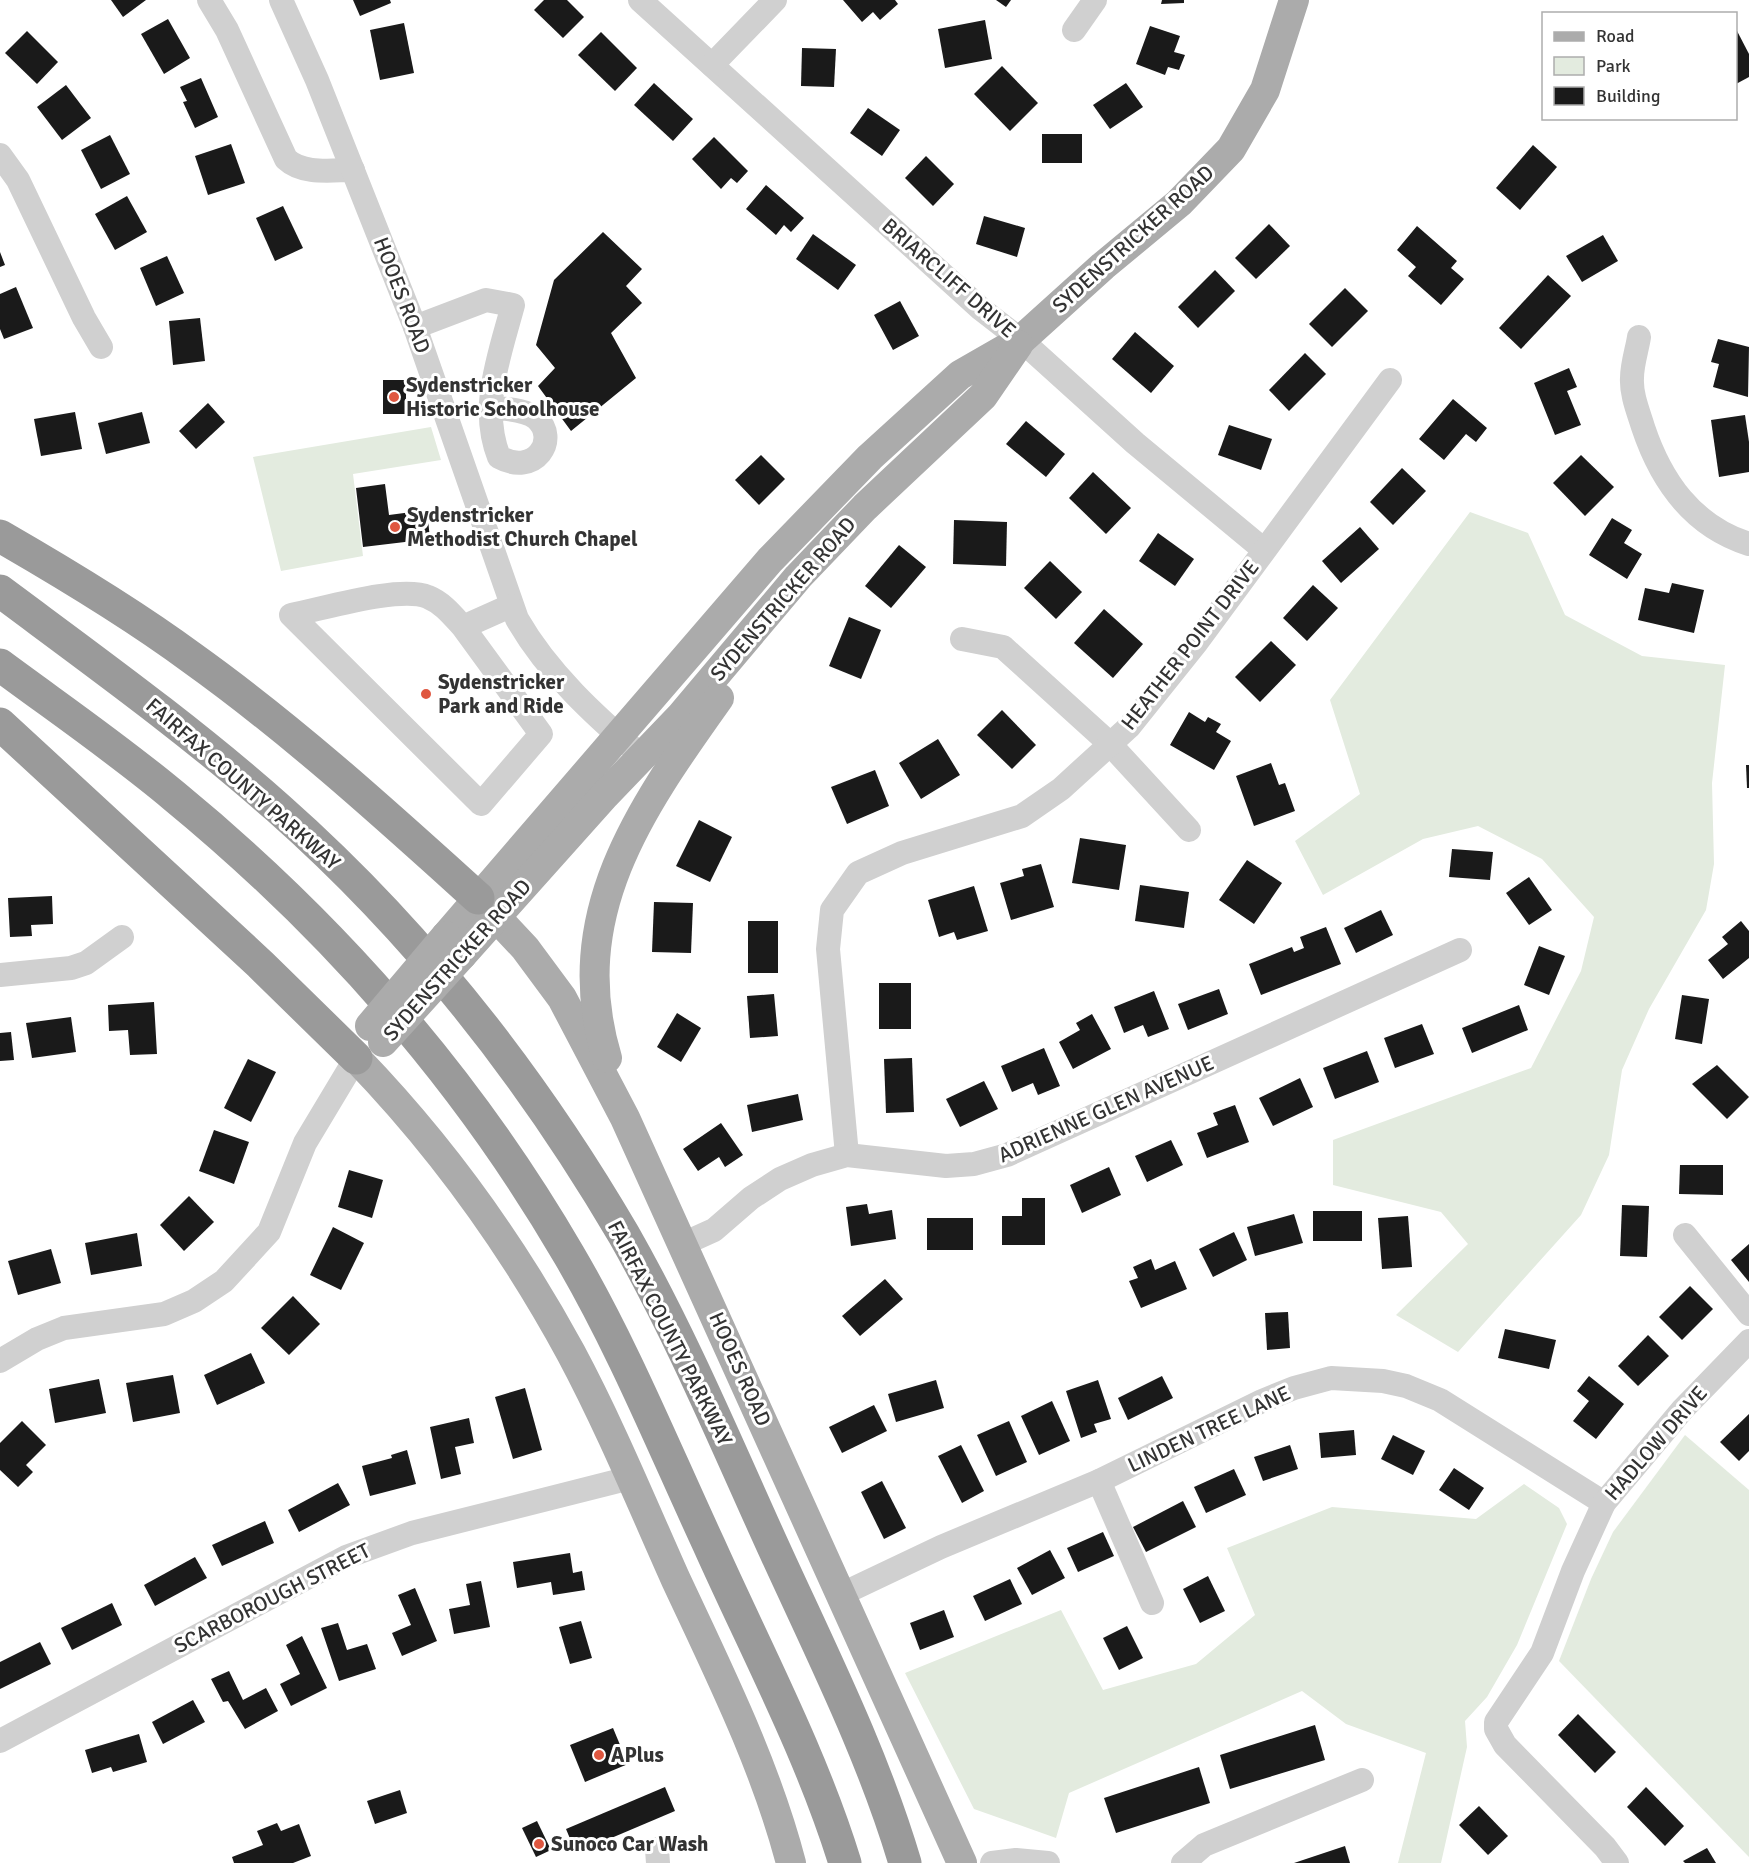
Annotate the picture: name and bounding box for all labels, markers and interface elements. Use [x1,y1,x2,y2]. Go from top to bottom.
legend [1542,12,1737,120]
text: Road [1596,25,1635,47]
text: Park [1596,55,1631,77]
text: Building [1596,85,1660,107]
street label: SYDENSTRICKER ROAD [1047,160,1219,318]
street label: BRIARCLIFF DRIVE [877,213,1021,343]
street label: HOOES ROAD [368,233,436,357]
place label: Sydenstricker Historic Schoolhouse [406,372,599,422]
marker: Sydenstricker Historic Schoolhouse [387,390,401,404]
place label: Sydenstricker Methodist Church Chapel [407,502,638,552]
street label: SYDENSTRICKER ROAD [705,512,861,686]
marker: Sydenstricker Methodist Church Chapel [388,520,402,534]
street label: HEATHER POINT DRIVE [1116,555,1264,735]
place label: Sydenstricker Park and Ride [438,669,565,719]
marker: Sydenstricker Park and Ride [419,687,433,701]
street label: FAIRFAX COUNTY PARKWAY [140,692,346,876]
street label: SYDENSTRICKER ROAD [378,874,536,1046]
street label: ADRIENNE GLEN AVENUE [994,1050,1218,1168]
street label: FAIRFAX COUNTY PARKWAY [602,1216,738,1450]
street label: HOOES ROAD [703,1308,777,1430]
street label: LINDEN TREE LANE [1123,1380,1295,1478]
street label: HADLOW DRIVE [1599,1380,1713,1506]
street label: SCARBOROUGH STREET [170,1537,375,1659]
place label: APlus [611,1742,664,1768]
marker: APlus [592,1748,606,1762]
place label: Sunoco Car Wash [551,1831,708,1857]
marker: Sunoco Car Wash [532,1837,546,1851]

